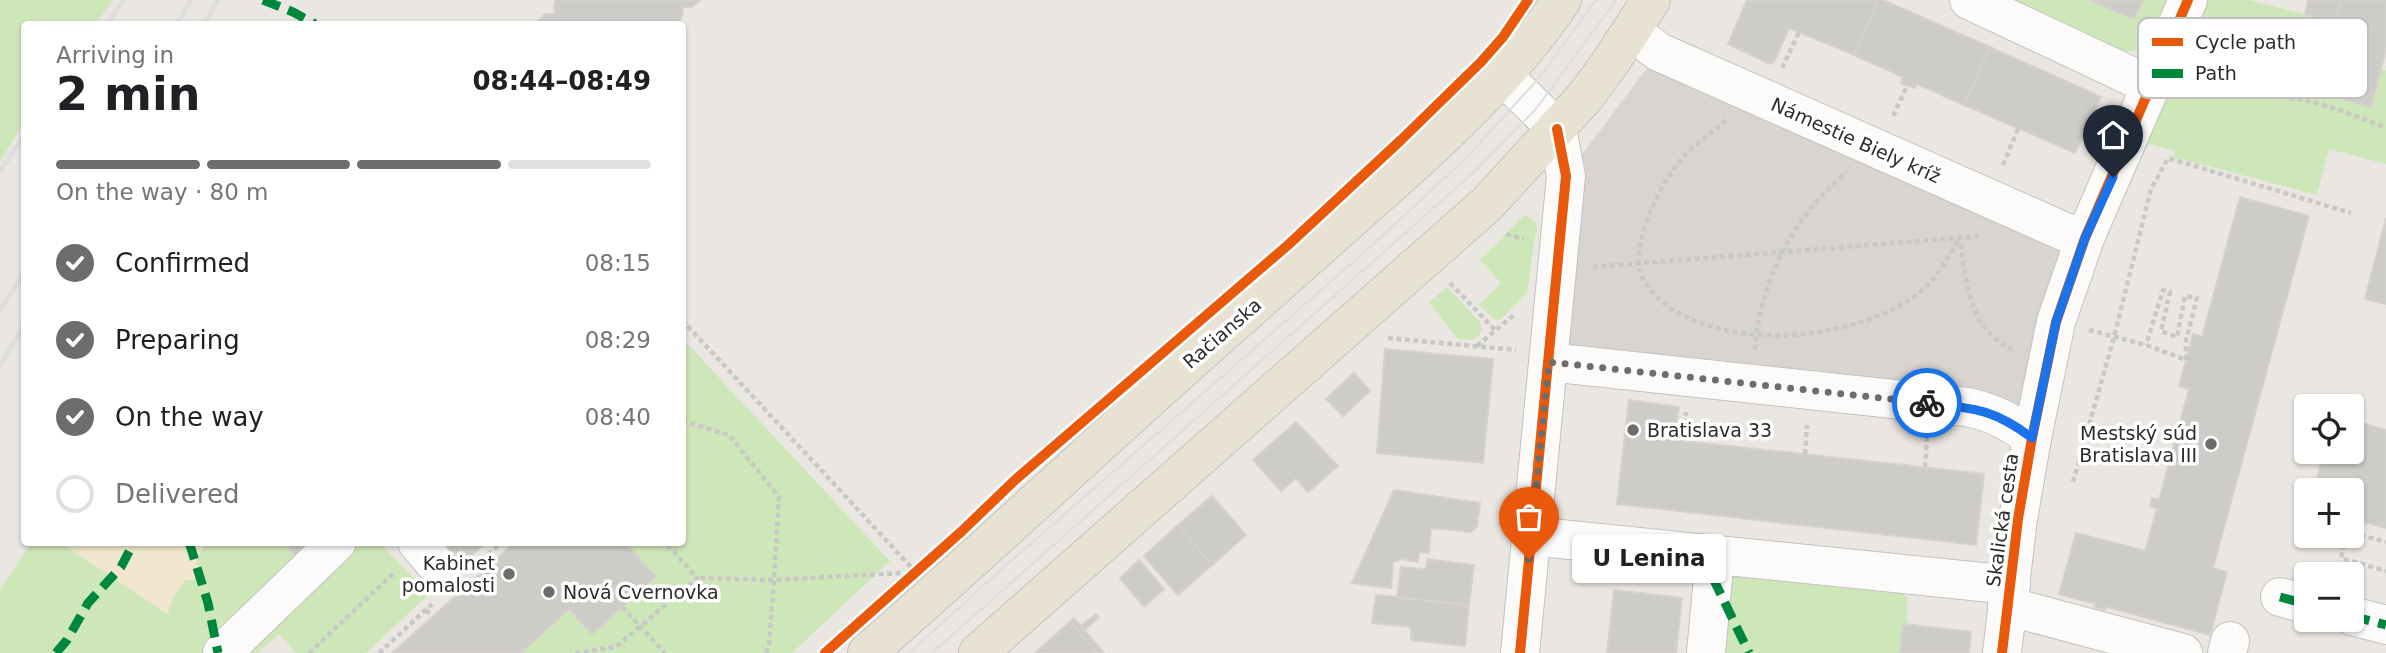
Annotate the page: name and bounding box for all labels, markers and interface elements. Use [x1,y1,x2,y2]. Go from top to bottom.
legend [2138,18,2368,98]
text: Cycle path [2195,31,2296,53]
text: Arriving in [56,42,174,68]
text: Path [2195,62,2237,84]
text: 08:44–08:49 [472,66,651,96]
text: 2 min [56,67,200,121]
street label: Námestie Biely kríž [1768,93,1944,187]
pin [2083,105,2143,177]
icon: home [2094,116,2132,154]
text: On the way · 80 m [56,179,268,205]
icon: check [56,244,94,282]
text: Confirmed [115,248,250,278]
text: 08:15 [585,250,651,276]
street label: Račianska [1179,293,1265,373]
icon: check [56,321,94,359]
text: Preparing [115,325,240,355]
text: 08:29 [585,327,651,353]
courier [1892,368,1962,438]
icon: bike [1908,384,1946,422]
map controls [2294,394,2364,632]
button: locate [2294,394,2364,464]
icon: check [56,398,94,436]
text: On the way [115,402,264,432]
text: 08:40 [585,404,651,430]
place label: Bratislava 33 [1647,419,1772,441]
marker: Bratislava 33 [1625,422,1641,438]
place label: Mestský súd Bratislava III [2079,422,2197,466]
marker: Mestský súd Bratislava III [2203,436,2219,452]
street label: Skalická cesta [1982,452,2022,588]
button: + [2294,478,2364,548]
text: Delivered [115,479,239,509]
pin [1499,487,1559,559]
icon: bag [1510,498,1548,536]
callout: U Lenina [1571,534,1725,584]
text: U Lenina [1592,545,1706,571]
place label: Kabinet pomalosti [402,552,495,596]
button: − [2294,562,2364,632]
marker: Kabinet pomalosti [501,566,517,582]
place label: Nová Cvernovka [563,581,719,603]
marker: Nová Cvernovka [541,584,557,600]

